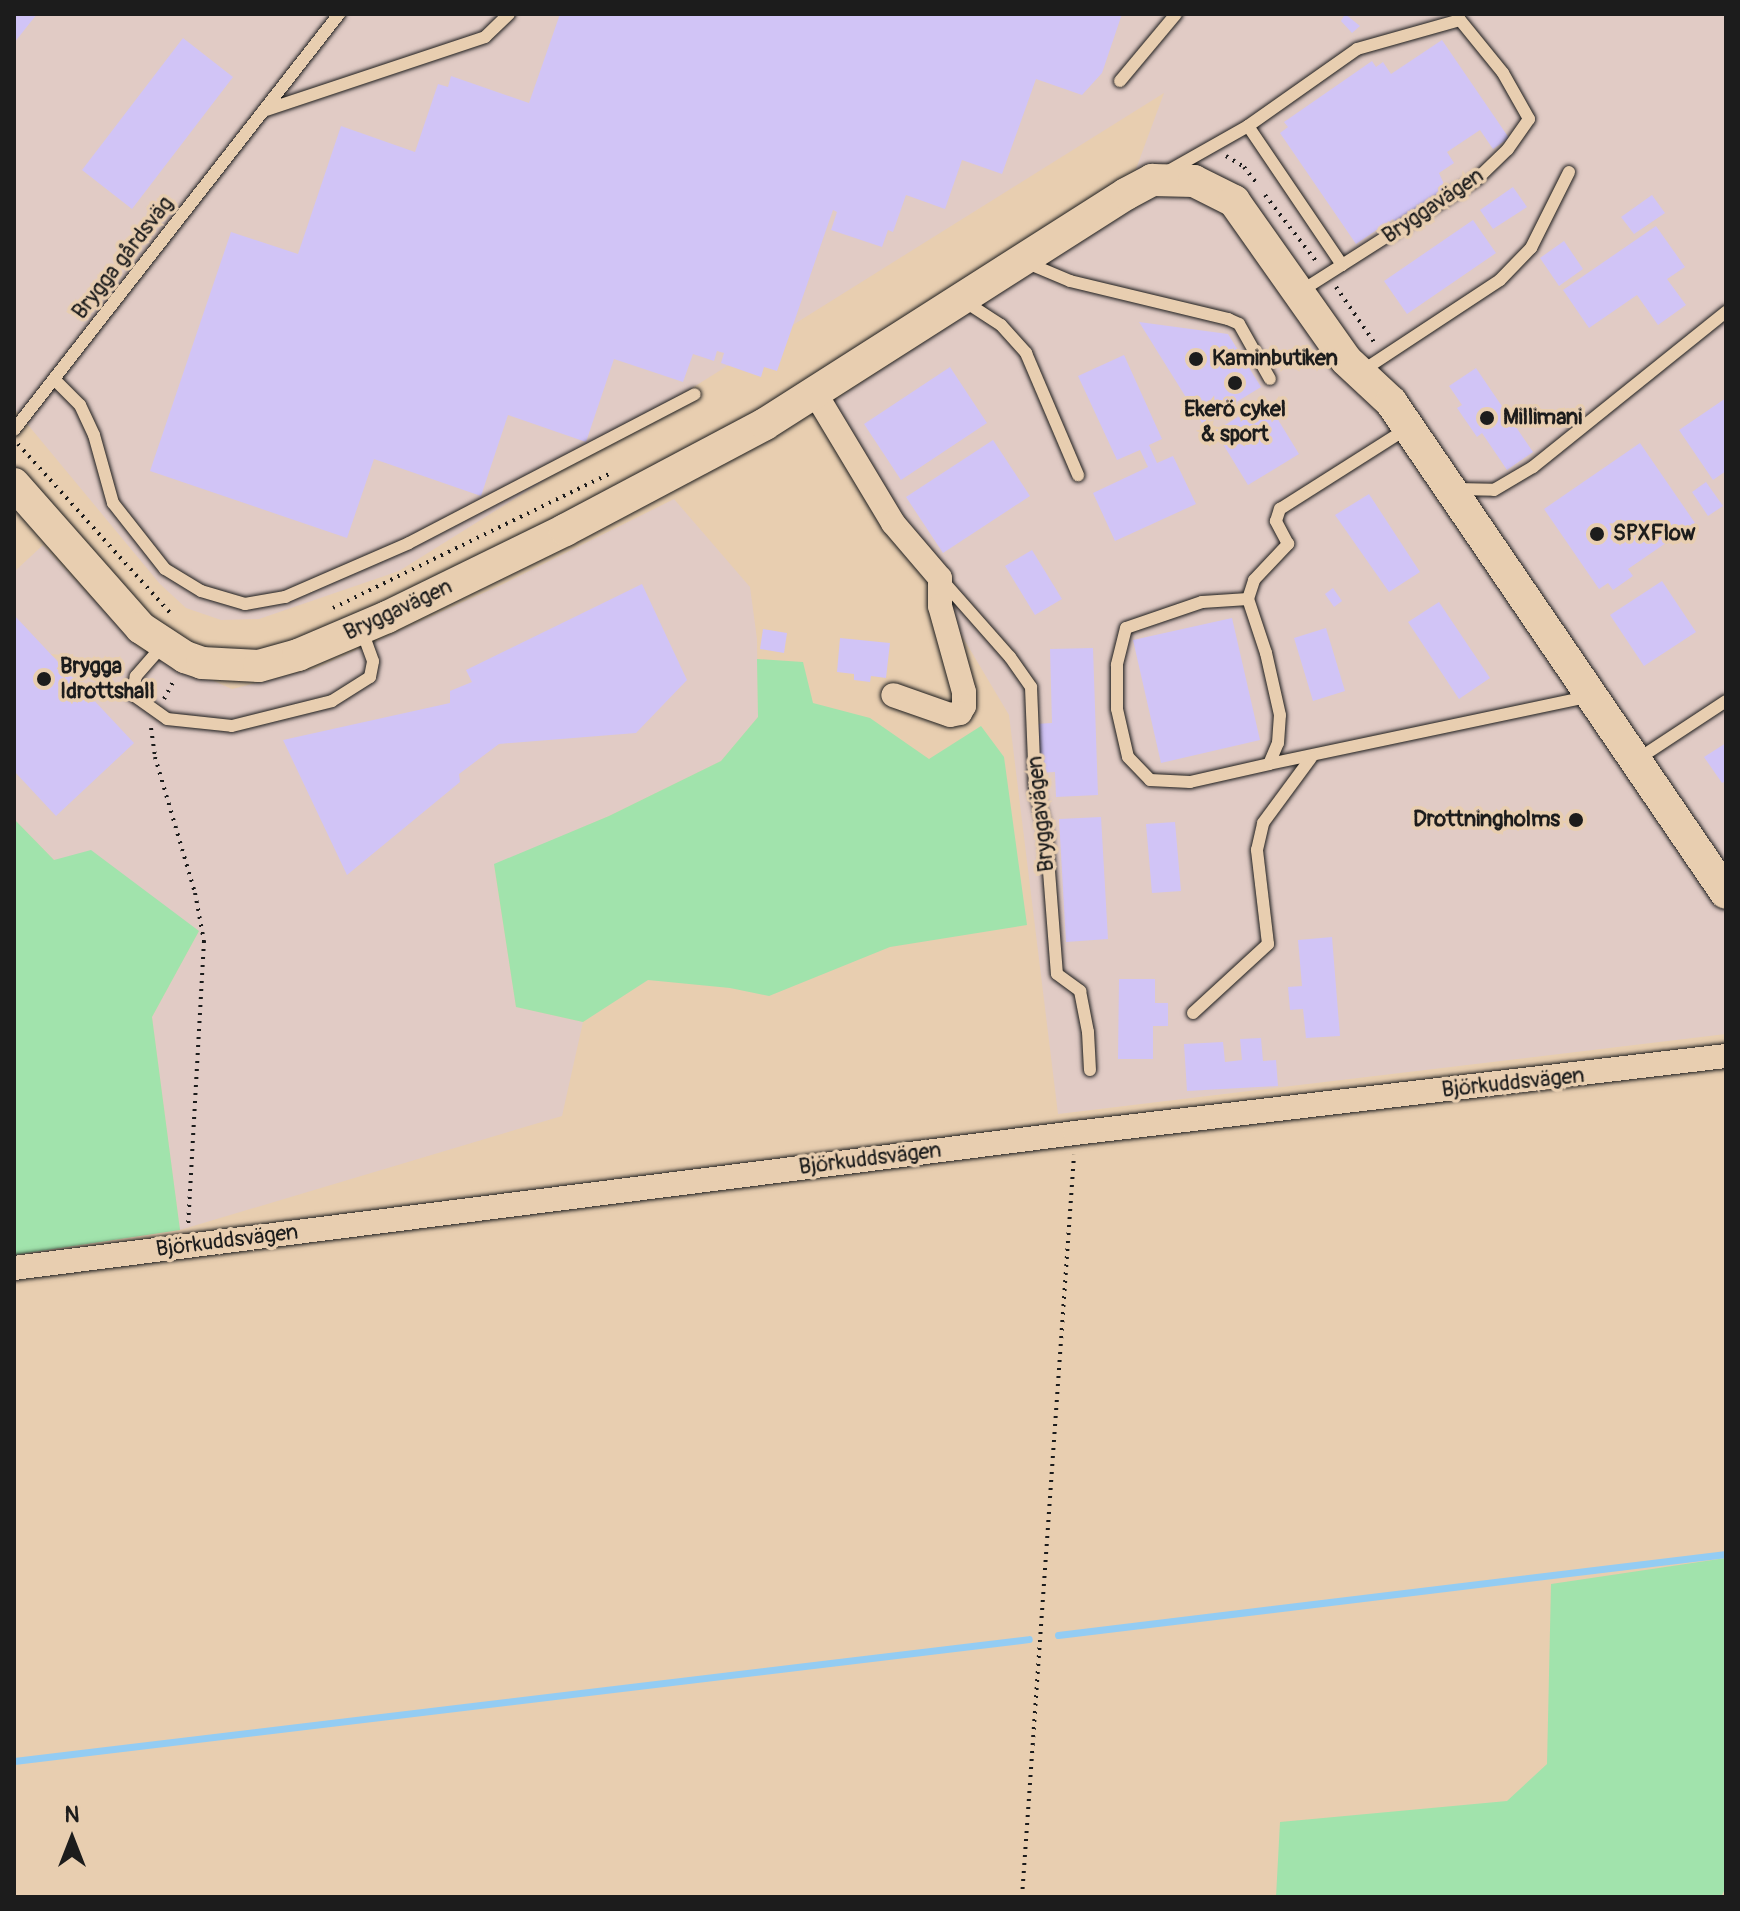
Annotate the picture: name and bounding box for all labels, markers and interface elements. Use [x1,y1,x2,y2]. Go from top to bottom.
street label: Bryggavägen [1377,163,1489,249]
street label: Brygga gårdsväg [67,191,179,325]
place label: Kaminbutiken [1212,346,1338,372]
marker: Kaminbutiken [1187,350,1205,368]
marker: Ekerö cykel & sport [1226,374,1244,392]
place label: Ekerö cykel & sport [1184,396,1286,448]
place label: Millimani [1503,405,1582,431]
marker: Millimani [1478,409,1496,427]
place label: SPXFlow [1613,521,1695,547]
marker: SPXFlow [1588,525,1606,543]
street label: Bryggavägen [340,573,456,647]
place label: Brygga Idrottshall [60,653,155,704]
marker: Brygga Idrottshall [35,670,53,688]
street label: Bryggavägen [1022,755,1060,873]
place label: Drottningholms [1413,807,1560,833]
marker: Drottningholms [1567,811,1585,829]
street label: Björkuddsvägen [1440,1062,1586,1104]
street label: Björkuddsvägen [797,1137,943,1181]
street label: Björkuddsvägen [154,1219,300,1263]
north arrow [32,1799,112,1879]
text: N [65,1801,79,1829]

